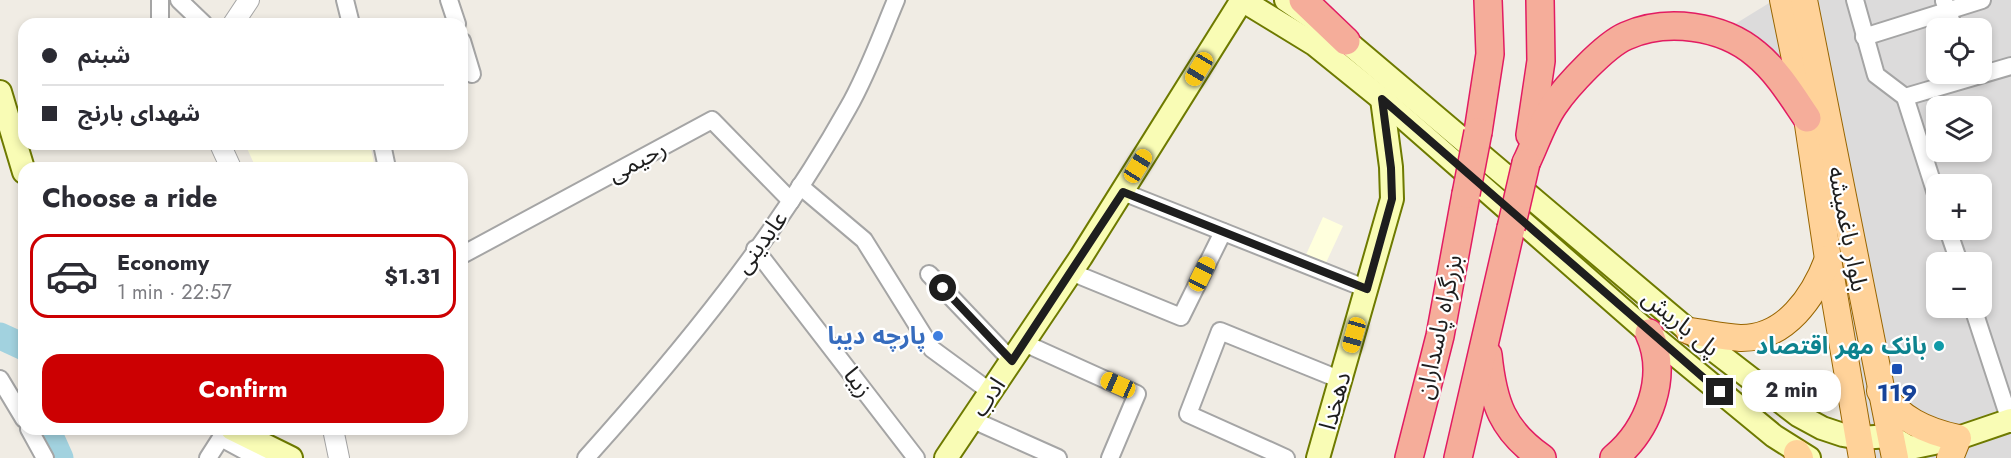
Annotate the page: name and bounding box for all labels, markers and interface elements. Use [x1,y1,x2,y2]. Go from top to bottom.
map controls [1926,18,1992,318]
button: locate [1926,18,1992,84]
text: شبنم [78,39,130,71]
car [1182,49,1216,89]
button: layers [1926,96,1992,162]
text: شهدای بارنج [78,97,200,129]
street label: رحیمی [601,130,673,191]
car [1121,146,1155,186]
street label: بلوار باغمیشه [1819,163,1878,295]
button: + [1926,174,1992,240]
text: Choose a ride [42,178,217,217]
street label: عابدینی [725,203,796,281]
text: Economy [117,246,209,278]
icon: car [45,249,99,303]
street label: بزرگراه پاسداران [1406,251,1471,402]
button: − [1926,252,1992,318]
car [1186,254,1218,294]
text: $1.31 [384,260,441,292]
route start [929,274,956,301]
text: 1 min · 22:57 [117,278,232,307]
street label: پل باریش [1635,280,1728,365]
car [1340,315,1368,355]
place label: پارچه دیبا [827,318,926,353]
place label: بانک مهر اقتصاد [1756,328,1927,363]
marker: پارچه دیبا [931,329,945,343]
marker: بانک مهر اقتصاد [1932,339,1946,353]
button: Confirm [42,354,444,423]
street label: زیبا [835,359,882,404]
marker: 119 [1890,362,1904,376]
street label: دهخدا [1310,368,1359,434]
car [1098,369,1138,401]
street label: ادب [962,370,1014,424]
callout: 2 min [1741,371,1840,413]
place label: 119 [1877,375,1917,410]
text: 2 min [1765,376,1818,405]
route end [1706,378,1733,405]

